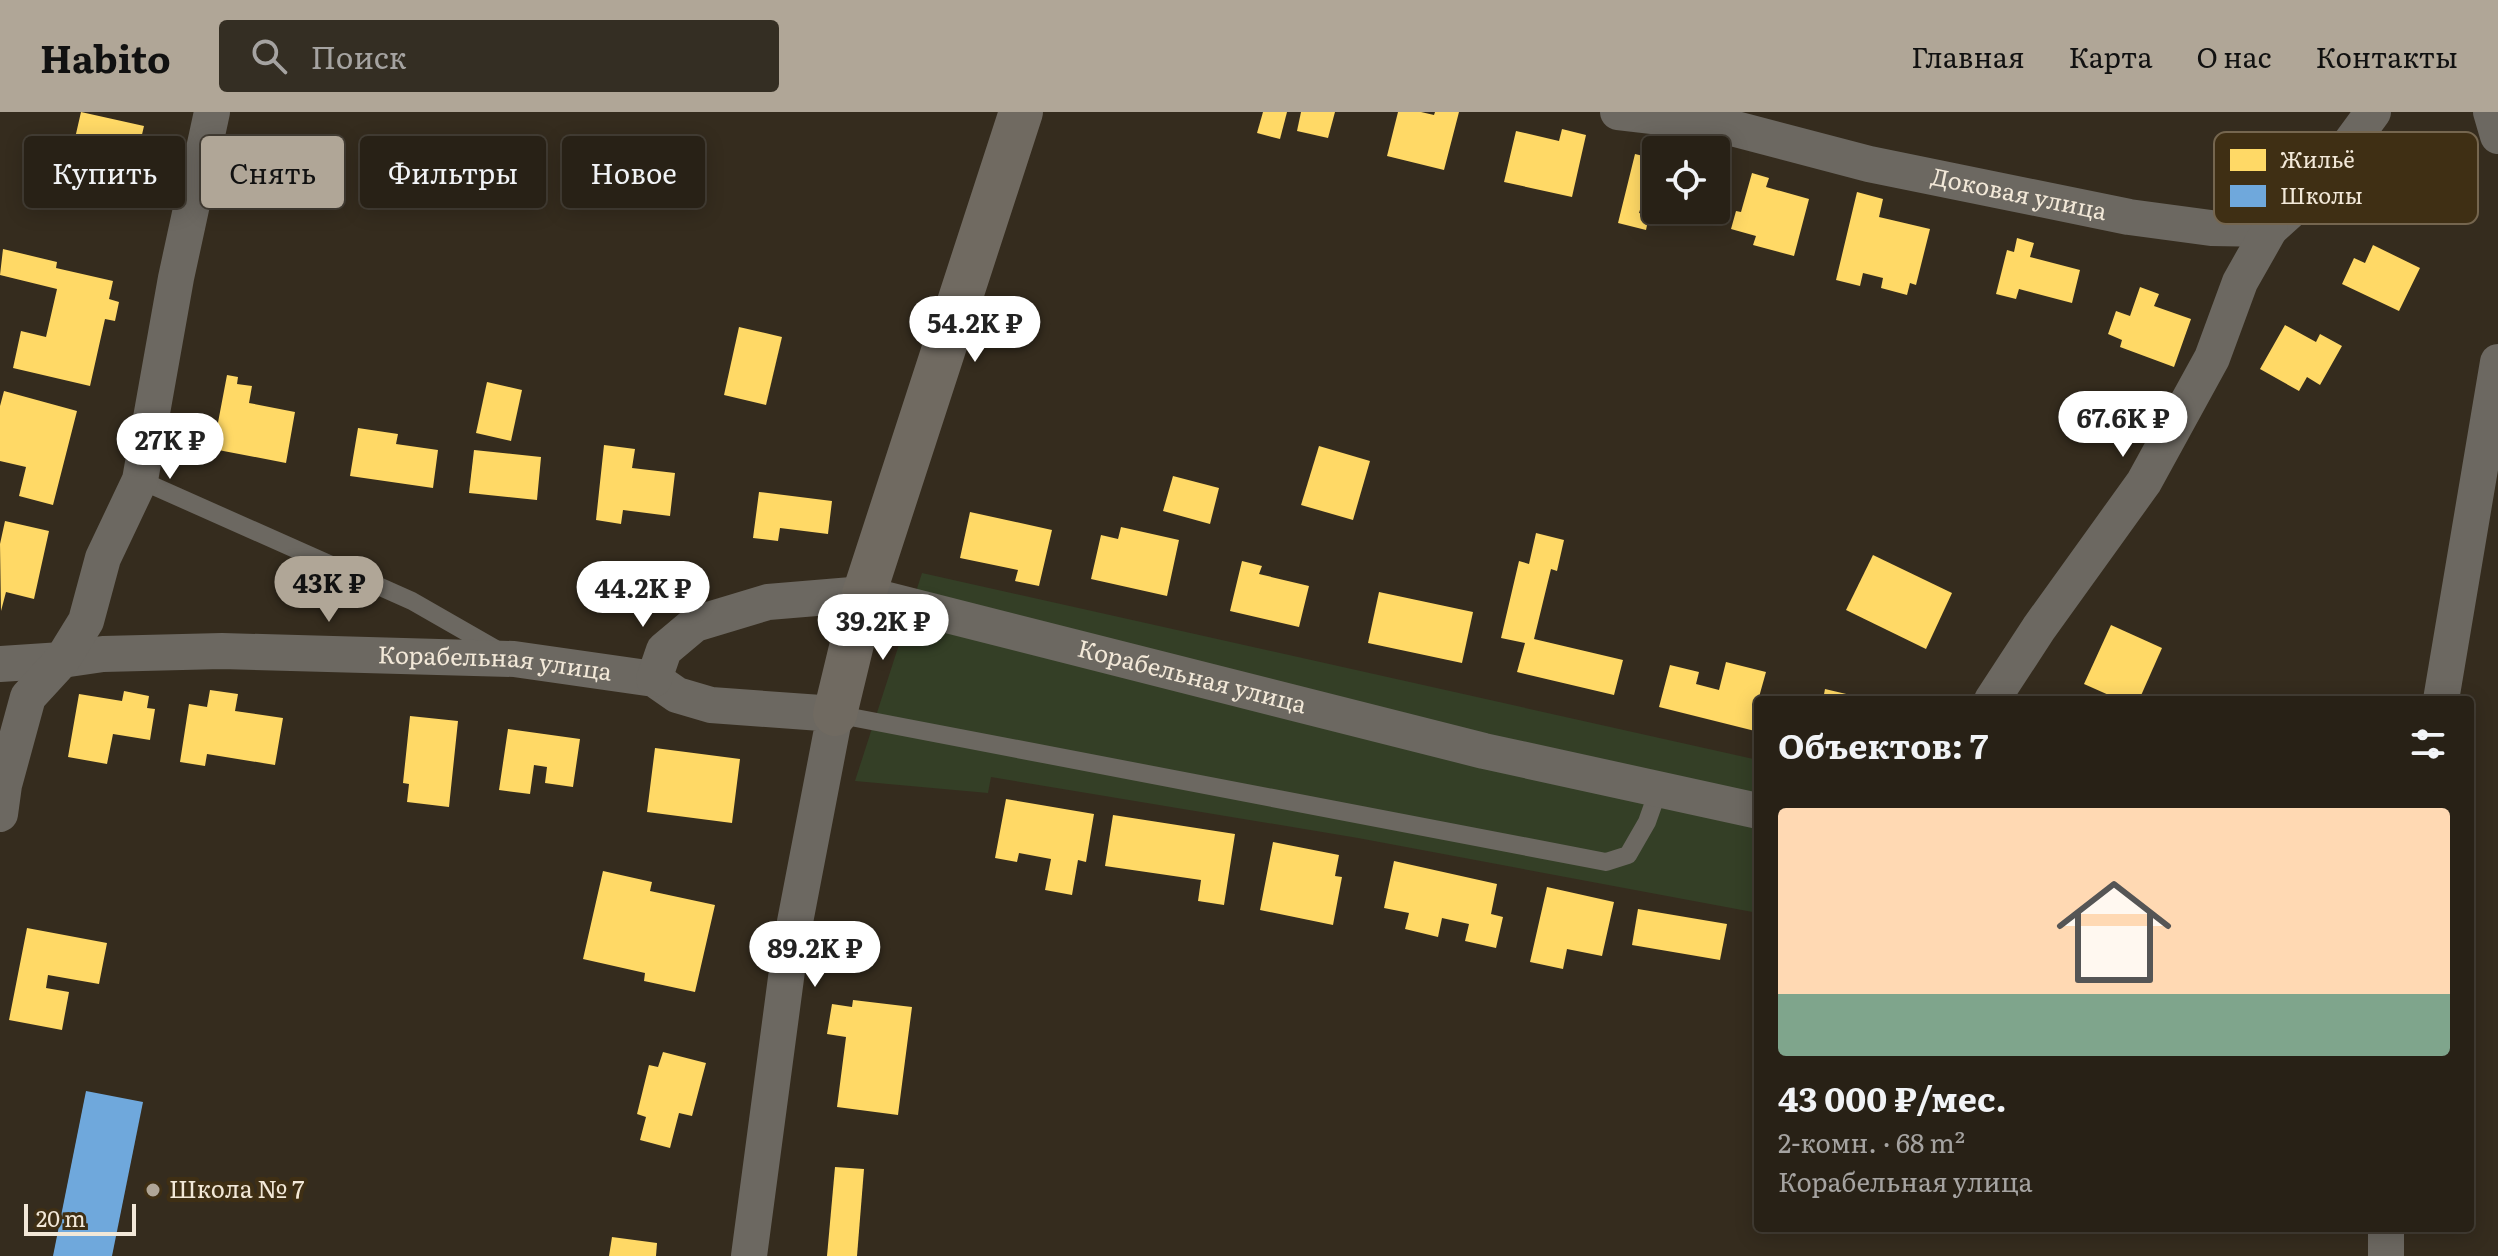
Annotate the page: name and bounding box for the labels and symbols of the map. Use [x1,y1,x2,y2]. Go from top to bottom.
legend [2214,132,2478,224]
text: Жильё [2280,142,2355,175]
street label: Доковая улица [1929,157,2110,227]
text: Школы [2280,178,2363,211]
pin: 54.2K ₽ [901,296,1049,364]
pin: 67.6K ₽ [2049,391,2197,459]
pin: 27K ₽ [114,413,226,481]
pin: 43K ₽ [273,556,385,624]
pin: 44.2K ₽ [569,561,717,629]
pin: 39.2K ₽ [809,594,957,662]
street label: Корабельная улица [1074,629,1311,720]
street label: Корабельная улица [377,635,615,688]
pin: 89.2K ₽ [741,921,889,989]
place label: Школа № 7 [169,1170,305,1205]
marker: Школа № 7 [144,1181,162,1199]
scale bar [24,1200,136,1236]

